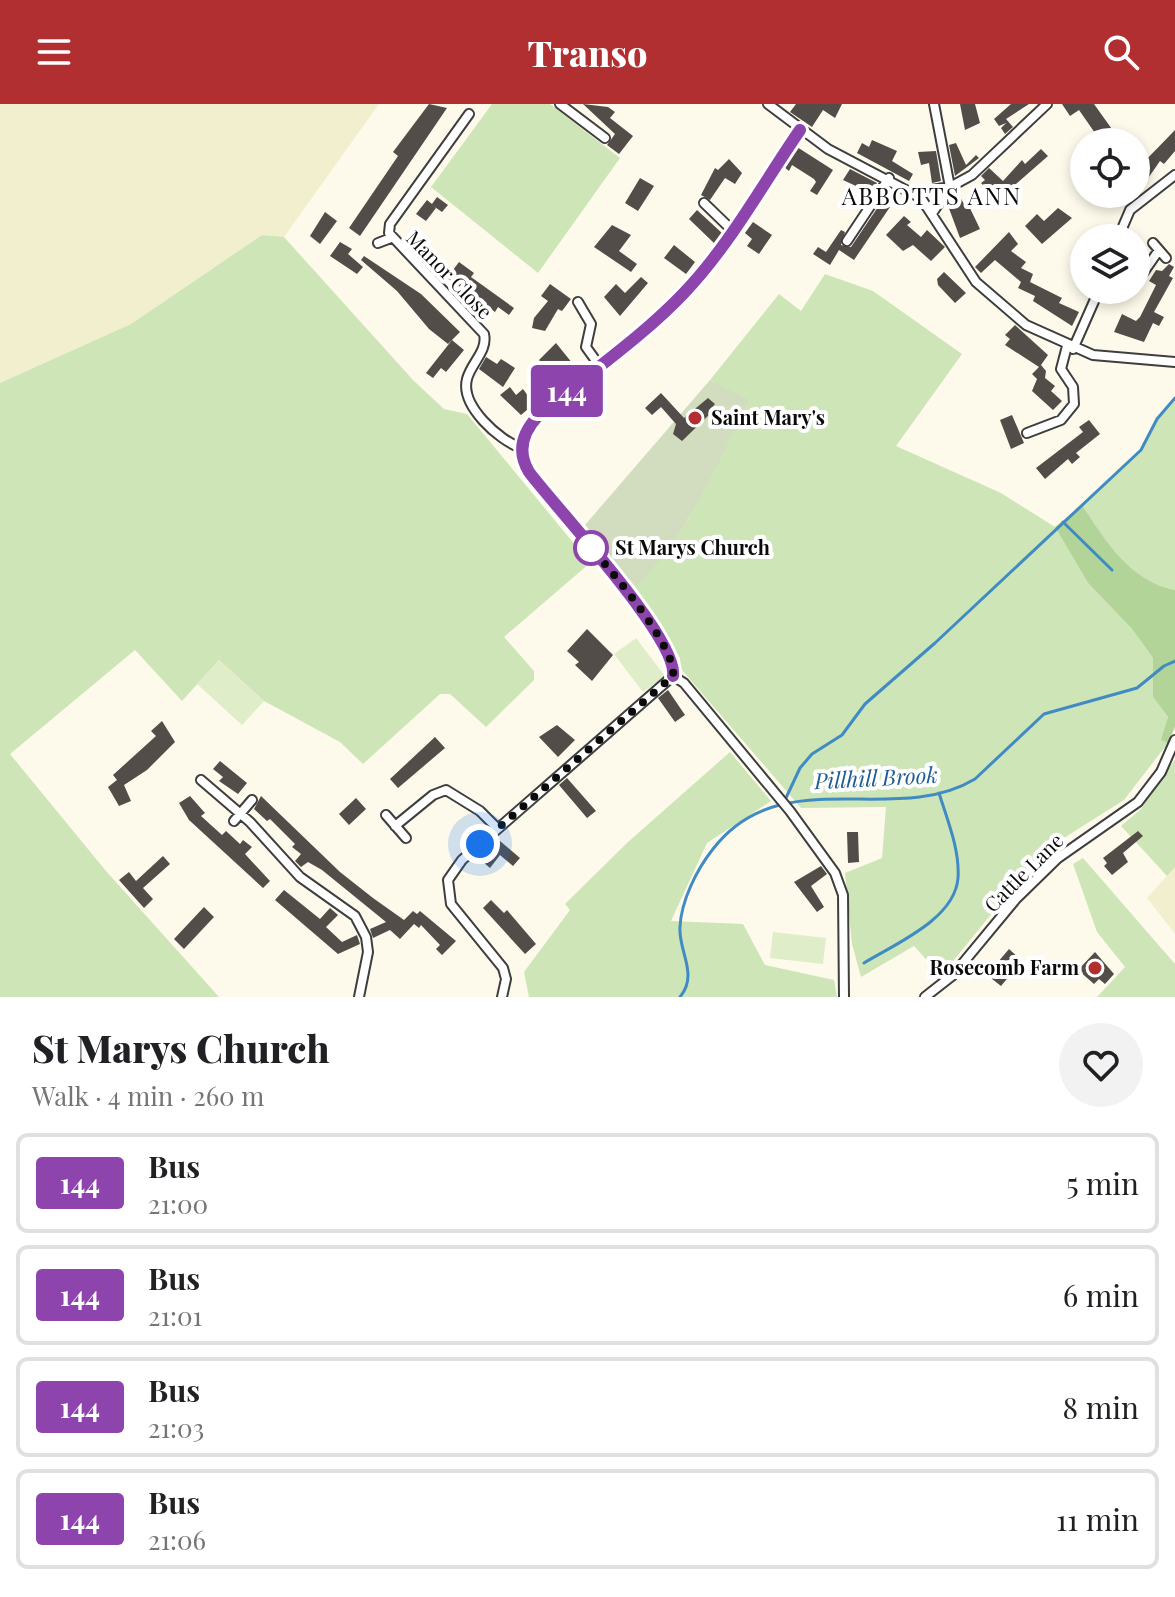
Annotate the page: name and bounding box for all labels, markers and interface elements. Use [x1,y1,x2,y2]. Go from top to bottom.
text: Transo [527,28,648,76]
icon: menu [32,30,76,74]
icon: search [1099,30,1143,74]
map controls [1070,128,1150,304]
button: locate [1070,128,1150,208]
district label: ABBOTTS ANN [841,179,1022,211]
street label: Manor Close [401,224,499,324]
button: layers [1070,224,1150,304]
line badge: 144 [521,365,613,417]
text: 144 [547,372,587,409]
place label: Saint Mary's [711,403,825,430]
marker: Saint Mary's [686,409,704,427]
marker: St Marys Church [574,531,608,565]
place label: St Marys Church [615,533,770,560]
water label: Pillhill Brook [812,759,938,795]
your location [460,824,500,864]
street label: Cattle Lane [978,827,1068,917]
place label: Rosecomb Farm [930,953,1079,980]
marker: Rosecomb Farm [1086,959,1104,977]
text: St Marys Church [32,1022,330,1073]
button: heart [1059,1023,1143,1107]
text: Walk · 4 min · 260 m [32,1078,264,1113]
text: Bus [148,1146,200,1186]
text: 5 min [1066,1163,1139,1203]
text: 144 [60,1164,100,1201]
text: 21:00 [148,1186,208,1221]
text: Bus [148,1258,200,1298]
text: 6 min [1063,1275,1139,1315]
text: 144 [60,1276,100,1313]
text: 21:01 [148,1298,202,1333]
text: Bus [148,1370,200,1410]
text: 8 min [1063,1387,1139,1427]
text: 144 [60,1388,100,1425]
text: 21:03 [148,1410,204,1445]
text: Bus [148,1482,200,1522]
text: 11 min [1056,1499,1139,1539]
text: 144 [60,1500,100,1537]
text: 21:06 [148,1522,206,1557]

